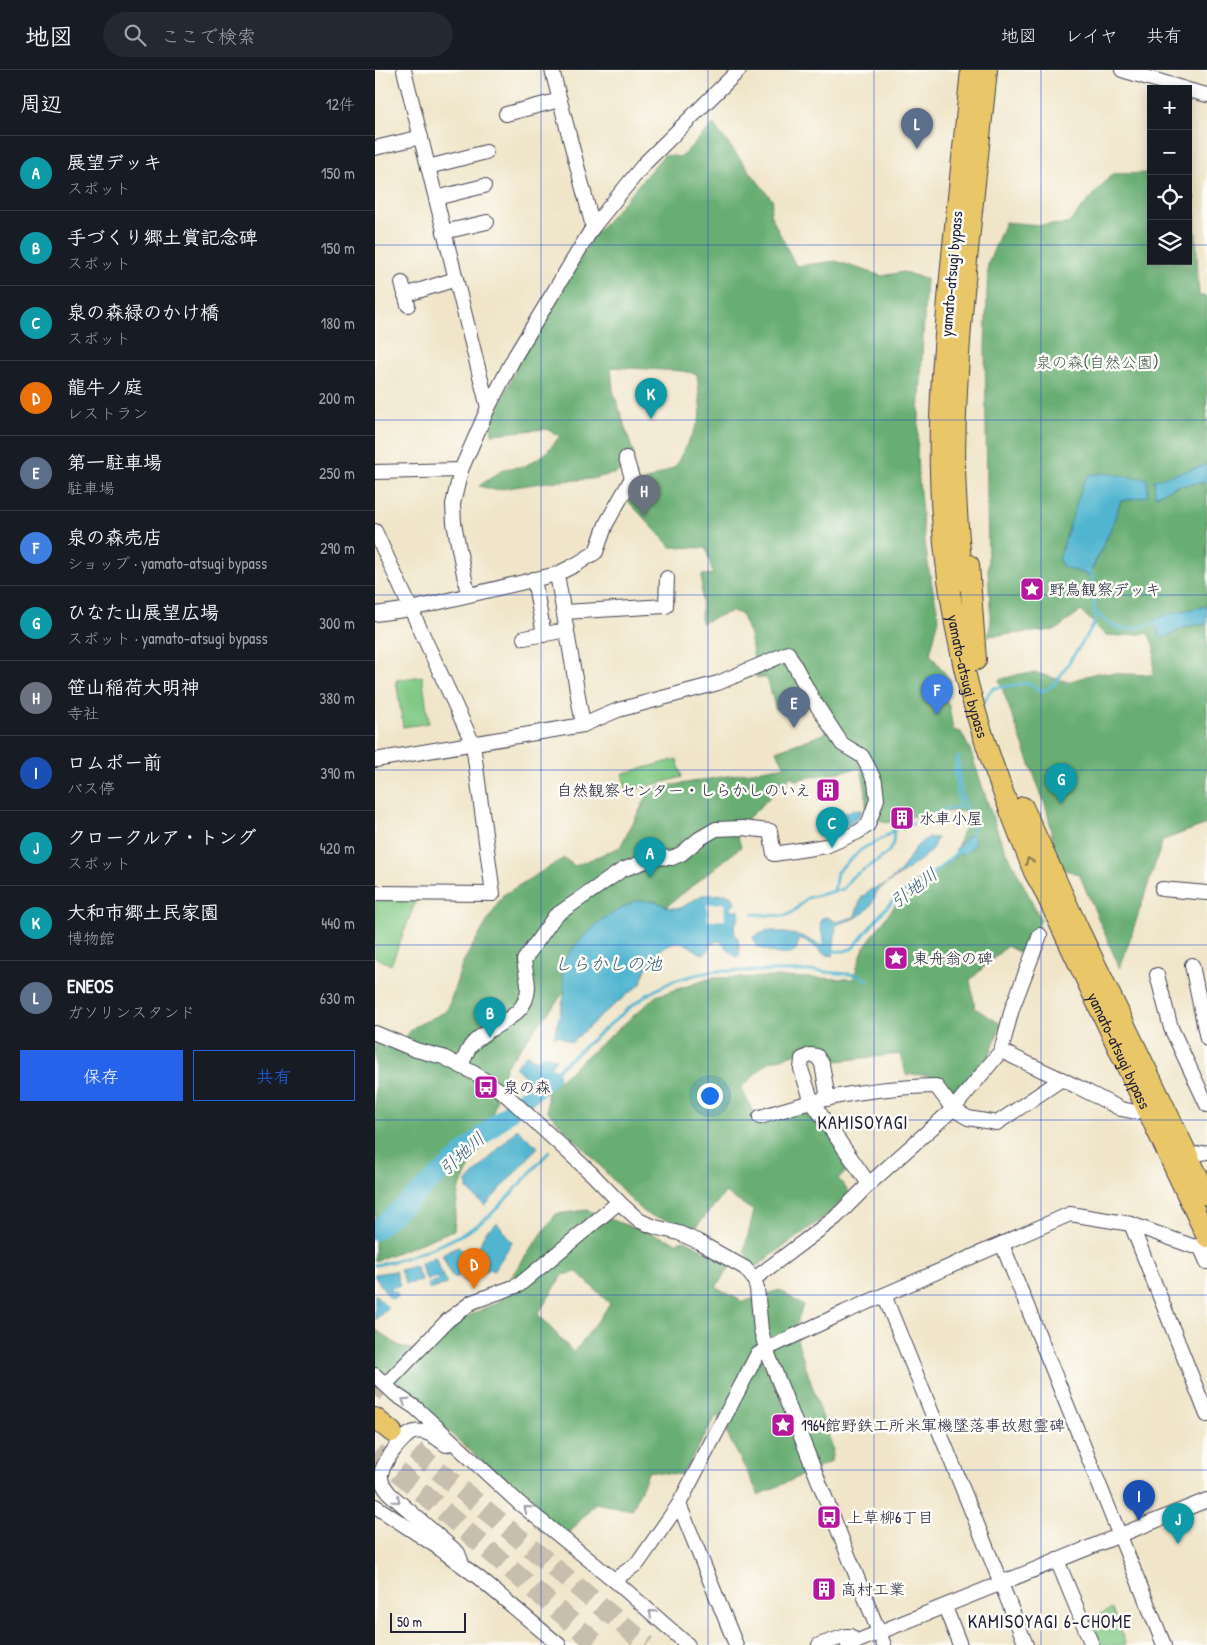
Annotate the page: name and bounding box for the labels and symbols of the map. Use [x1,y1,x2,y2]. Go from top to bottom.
pin: L [901,108,933,149]
street label: yamato-atsugi bypass [935,210,967,338]
park label: 泉の森(自然公園) [1035,351,1159,373]
pin: K [635,378,667,419]
pin: H [628,475,660,516]
place icon: 野鳥観察デッキ [1019,576,1045,602]
place label: 野鳥観察デッキ [1049,578,1161,600]
street label: yamato-atsugi bypass [943,613,994,741]
pin: F [921,674,953,715]
pin: E [778,687,810,728]
pin: G [1045,763,1077,804]
building icon: 自然観察センター・しらかしのいえ [815,777,841,803]
place label: 自然観察センター・しらかしのいえ [556,779,811,801]
building icon: 水車小屋 [889,805,915,831]
pin: C [816,807,848,848]
place label: 水車小屋 [919,807,983,829]
pin: A [634,837,666,878]
one-way arrow [1025,857,1035,865]
water label: 引地川 [885,861,943,914]
place icon: 東舟翁の碑 [883,945,909,971]
place label: 東舟翁の碑 [913,947,993,969]
water label: しらかしの池 [554,951,663,976]
street label: yamato-atsugi bypass [1083,989,1156,1112]
pin: B [474,997,506,1038]
bus stop icon: 泉の森 [473,1074,499,1100]
place label: 泉の森 [503,1076,551,1098]
your location [697,1083,723,1109]
district label: KAMISOYAGI [817,1110,909,1135]
water label: 引地川 [433,1126,490,1181]
pin: D [458,1248,490,1289]
one-way arrow [401,1398,410,1408]
place icon: 1964館野鉄工所米軍機墜落事故慰霊碑 [770,1412,796,1438]
place label: 1964館野鉄工所米軍機墜落事故慰霊碑 [801,1414,1065,1436]
pin: I [1123,1480,1155,1521]
one-way arrow [391,1495,400,1503]
pin: J [1162,1503,1194,1544]
bus stop icon: 上草柳6丁目 [816,1504,842,1530]
one-way arrow [524,1506,533,1514]
place label: 上草柳6丁目 [847,1506,933,1528]
building icon: 高村工業 [811,1576,837,1602]
place label: 高村工業 [841,1578,905,1600]
district label: KAMISOYAGI 6-CHOME [968,1609,1132,1634]
scale bar [390,1610,466,1633]
one-way arrow [648,1610,657,1619]

